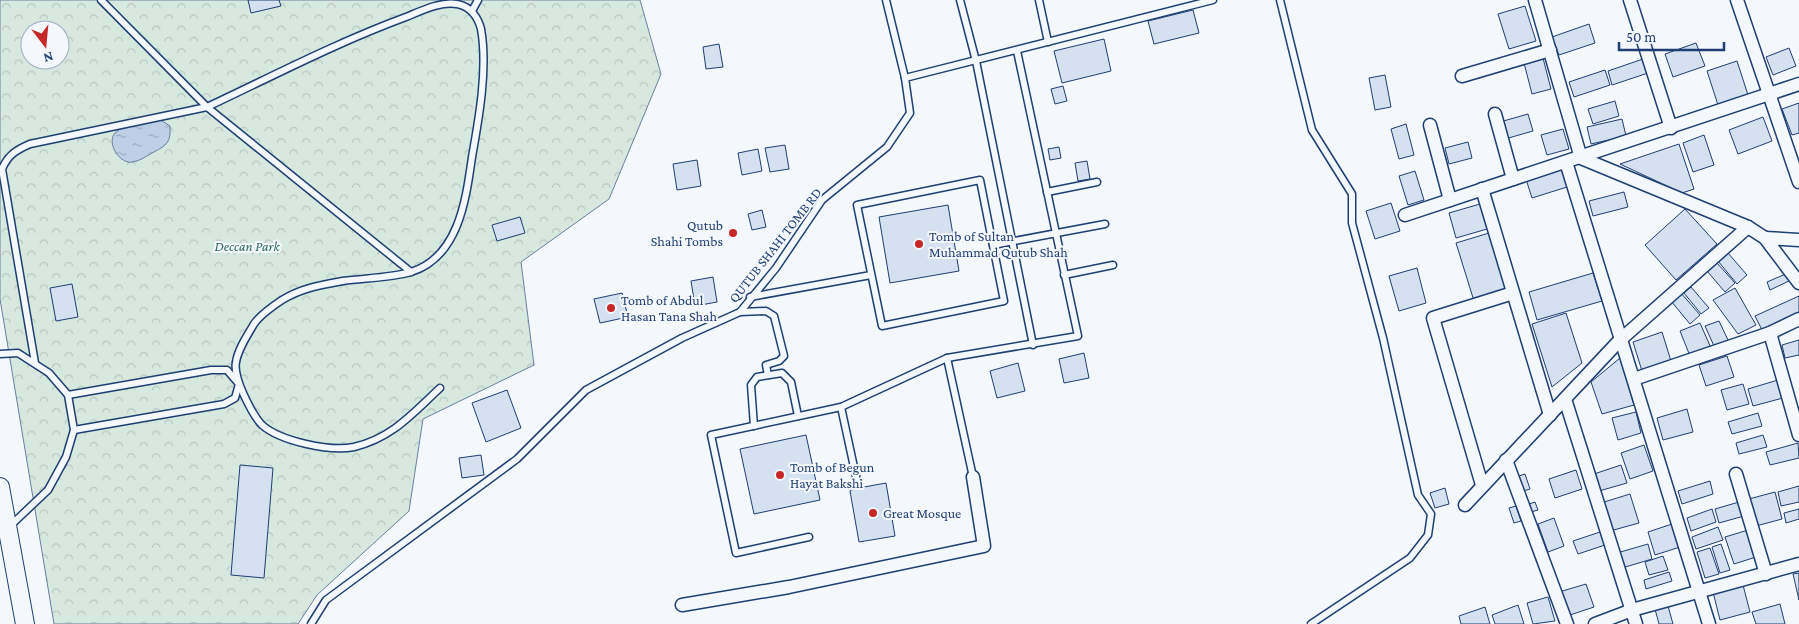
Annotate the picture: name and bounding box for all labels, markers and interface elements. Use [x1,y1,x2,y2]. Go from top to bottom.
north arrow [20,20,70,70]
scale bar [1619,20,1724,52]
text: 50 m [1626,29,1656,45]
text: N [41,48,55,67]
street label: QUTUB SHAHI TOMB RD [725,185,825,305]
place label: Qutub Shahi Tombs [651,217,723,249]
marker: Qutub Shahi Tombs [727,227,739,239]
place label: Tomb of Sultan Muhammad Qutub Shah [929,228,1068,260]
park label: Deccan Park [214,238,280,254]
marker: Tomb of Sultan Muhammad Qutub Shah [913,238,925,250]
place label: Tomb of Abdul Hasan Tana Shah [621,292,718,324]
marker: Tomb of Abdul Hasan Tana Shah [605,302,617,314]
place label: Tomb of Begun Hayat Bakshi [790,459,875,491]
marker: Tomb of Begun Hayat Bakshi [774,469,786,481]
place label: Great Mosque [883,505,961,521]
marker: Great Mosque [867,507,879,519]

